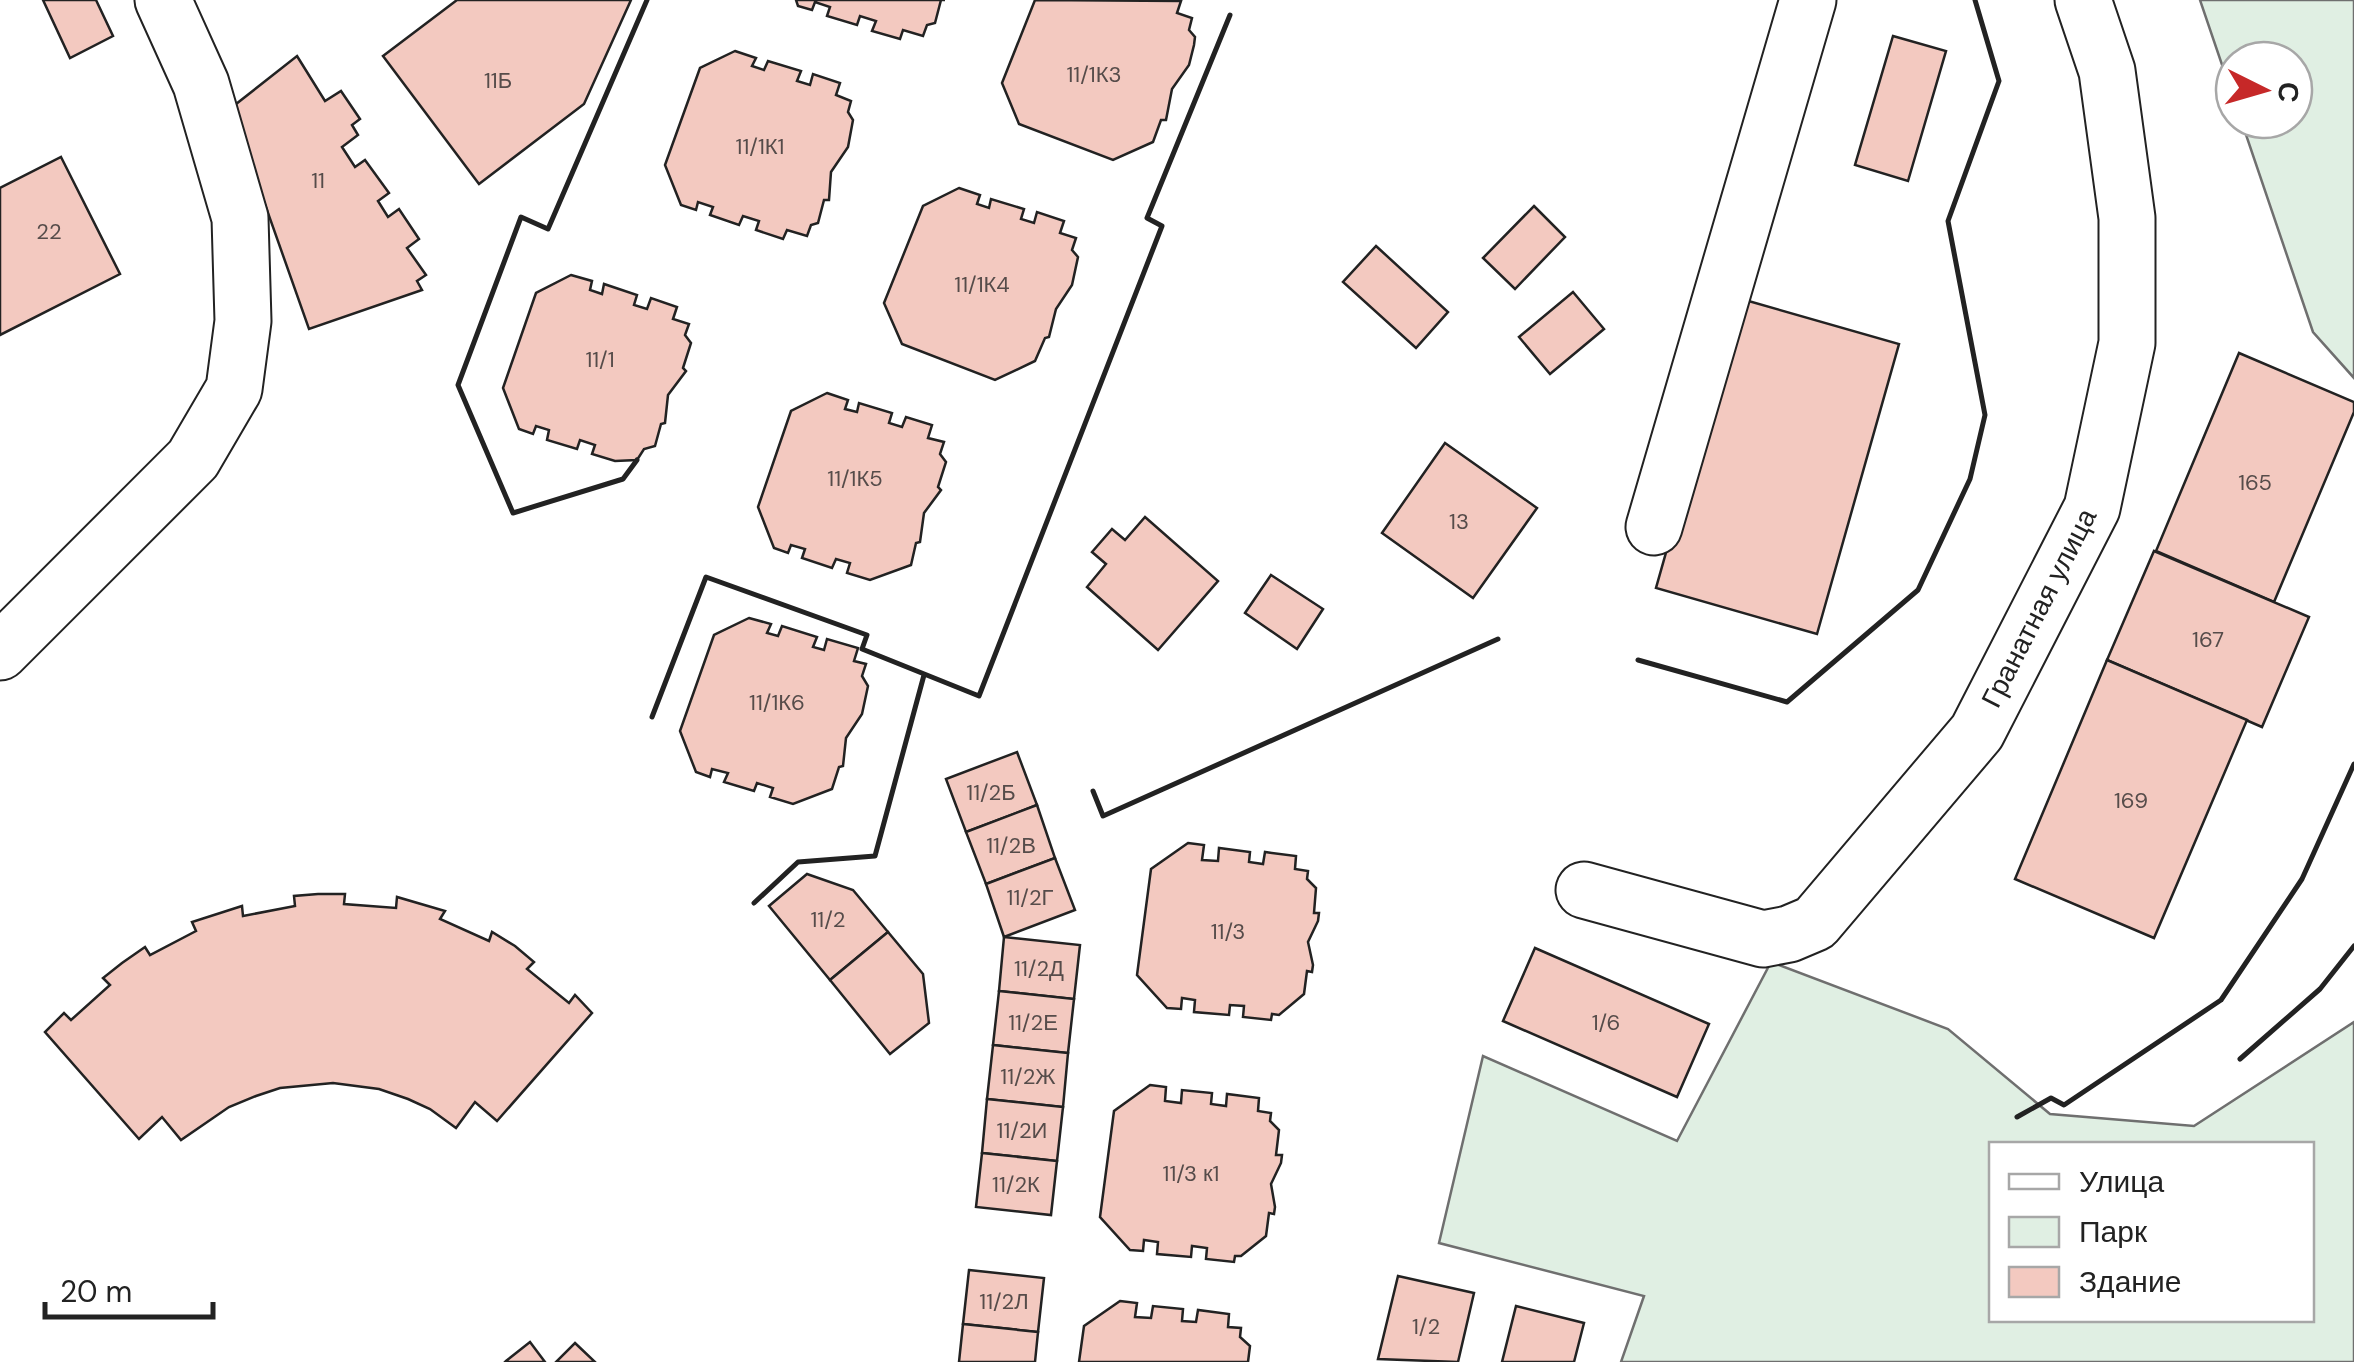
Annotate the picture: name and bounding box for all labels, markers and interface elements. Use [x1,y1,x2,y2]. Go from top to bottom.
north arrow [2214,40,2314,140]
house number: 11/1К3 [1066,60,1122,89]
house number: 11Б [484,66,512,95]
text: С [2269,80,2308,104]
house number: 11/1К1 [736,132,784,161]
house number: 11 [311,166,325,195]
house number: 22 [36,217,62,246]
house number: 11/1К4 [954,270,1010,299]
house number: 11/1 [585,345,615,374]
house number: 11/1К5 [827,464,883,493]
house number: 165 [2238,468,2272,497]
street label: Гранатная улица [1973,502,2105,714]
house number: 13 [1449,507,1469,536]
house number: 167 [2192,625,2224,654]
house number: 11/1К6 [749,688,805,717]
house number: 11/2Б [966,778,1016,807]
house number: 169 [2114,786,2148,815]
house number: 11/2В [986,831,1036,860]
house number: 11/2Г [1007,883,1054,912]
house number: 11/2 [810,905,846,934]
house number: 11/3 [1211,917,1245,946]
house number: 11/2Д [1014,954,1064,983]
house number: 11/2Е [1008,1008,1058,1037]
house number: 1/6 [1592,1008,1620,1037]
house number: 11/2Ж [1000,1062,1056,1091]
house number: 11/2И [997,1116,1047,1145]
legend [1989,1142,2314,1322]
house number: 11/3 к1 [1163,1159,1219,1188]
text: Улица [2079,1162,2164,1201]
house number: 11/2К [992,1170,1040,1199]
text: Парк [2079,1212,2148,1251]
scale bar [45,1257,212,1319]
text: Здание [2079,1262,2181,1301]
text: 20 m [60,1272,132,1311]
house number: 11/2Л [979,1287,1029,1316]
house number: 1/2 [1412,1312,1440,1341]

